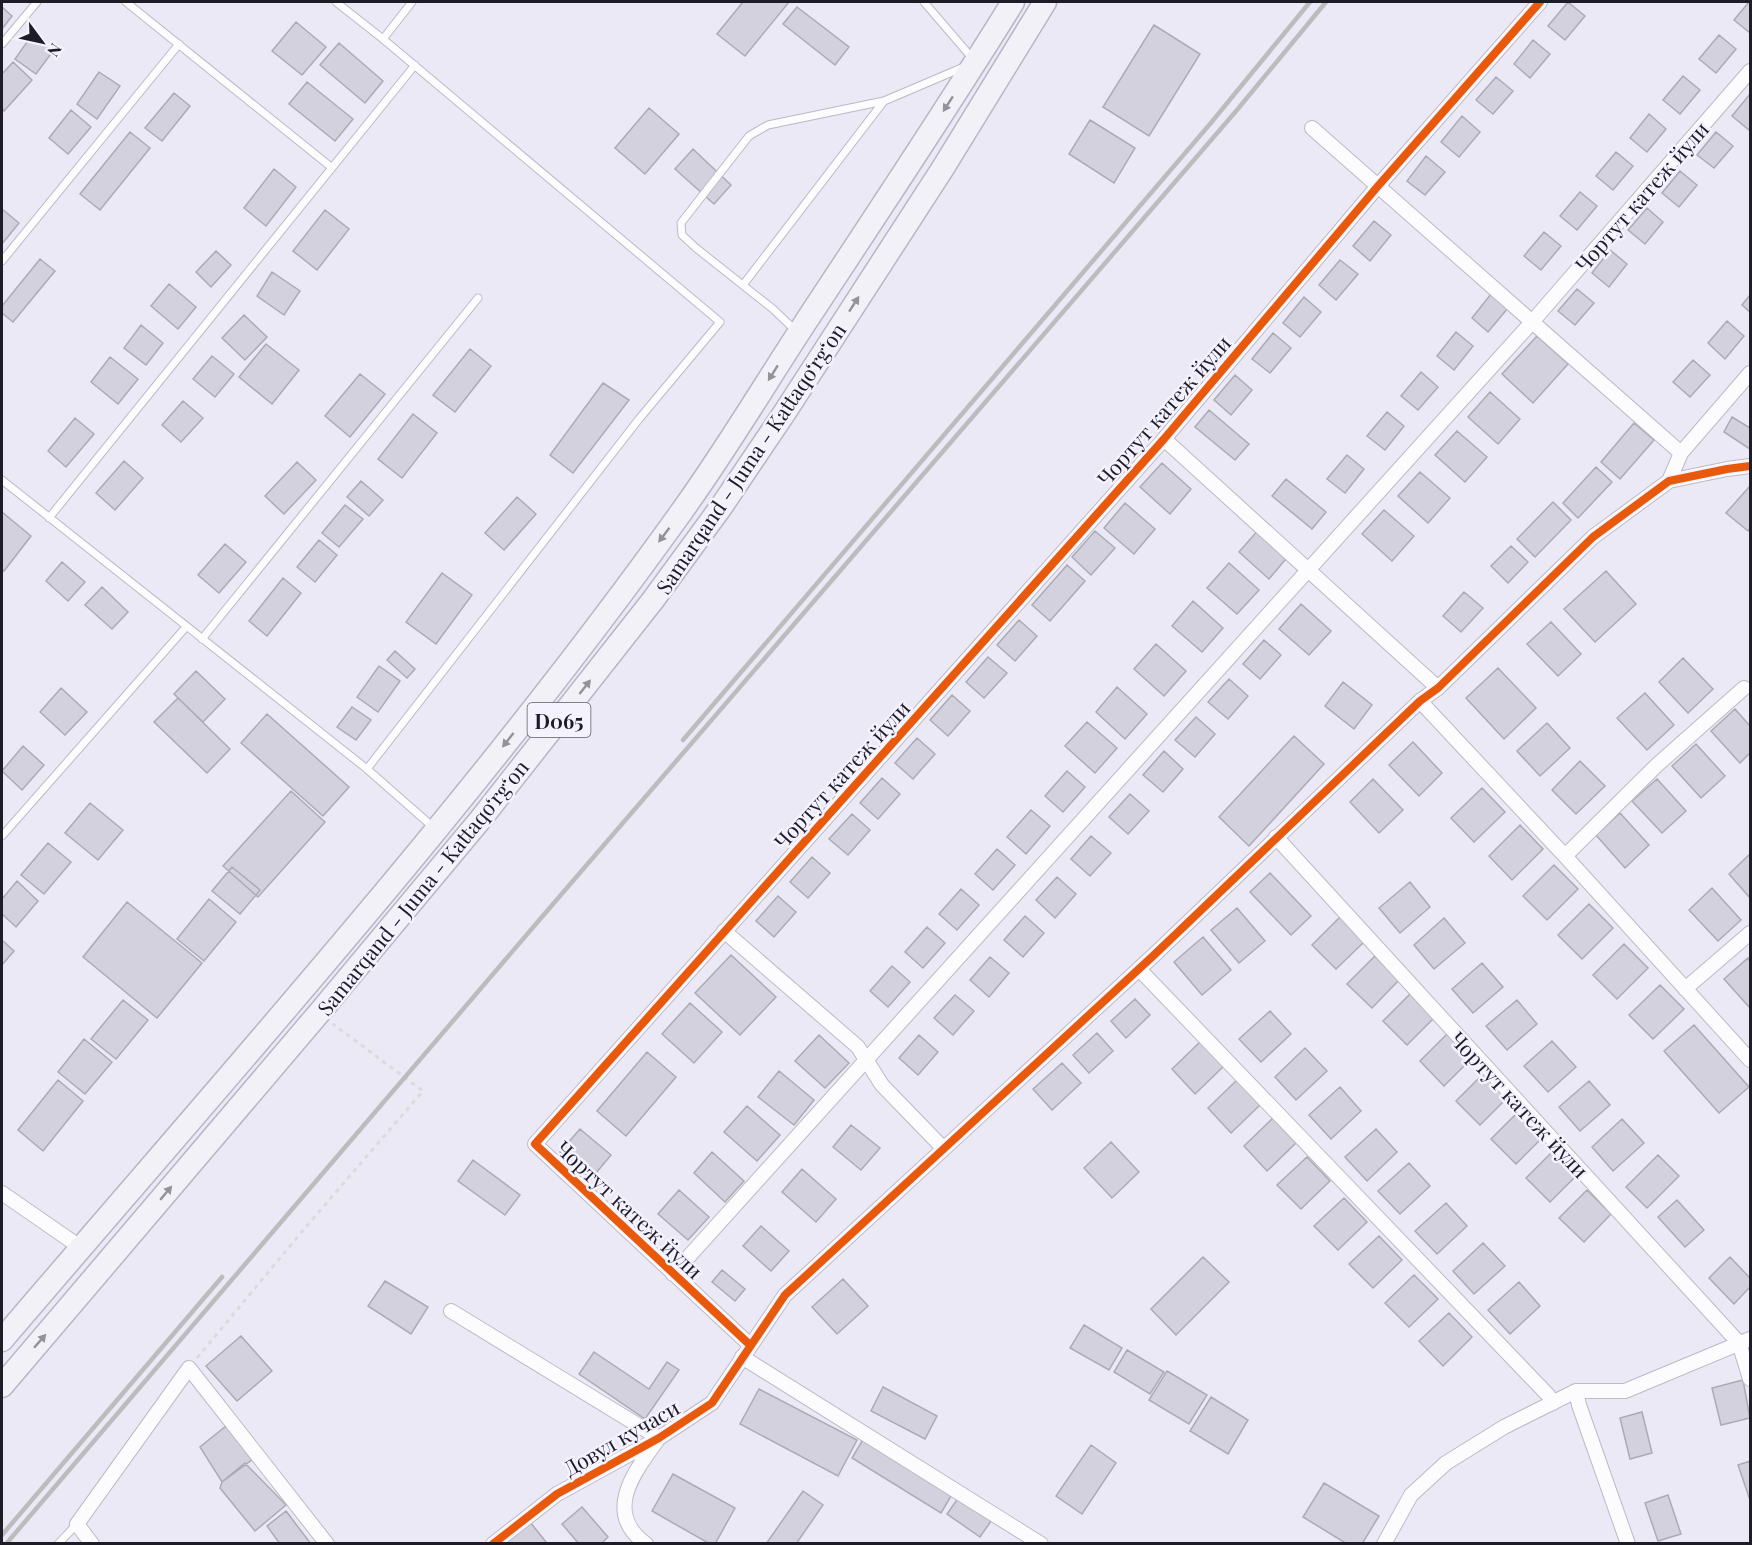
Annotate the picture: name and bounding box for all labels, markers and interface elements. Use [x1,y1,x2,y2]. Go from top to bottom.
north arrow [12,12,72,72]
text: N [43,40,67,61]
one-way arrow [943,96,954,112]
street label: Чортут катеж йули [1568,115,1714,277]
one-way arrow [849,296,860,313]
street label: Samarqand - Juma - Kattaqo‘rg‘on [649,317,852,599]
street label: Чортут катеж йули [1090,329,1236,491]
one-way arrow [768,365,779,381]
one-way arrow [659,528,671,543]
one-way arrow [578,679,590,694]
street label: Чортут катеж йули [767,694,915,854]
road number: D065 [528,703,590,737]
one-way arrow [503,733,515,748]
street label: Samarqand - Juma - Kattaqo‘rg‘on [310,753,534,1021]
street label: Чортут катеж йули [1445,1025,1595,1183]
street label: Чортут катеж йули [551,1134,709,1284]
one-way arrow [160,1185,173,1201]
one-way arrow [33,1334,46,1349]
street label: Довул кучаси [558,1393,684,1481]

